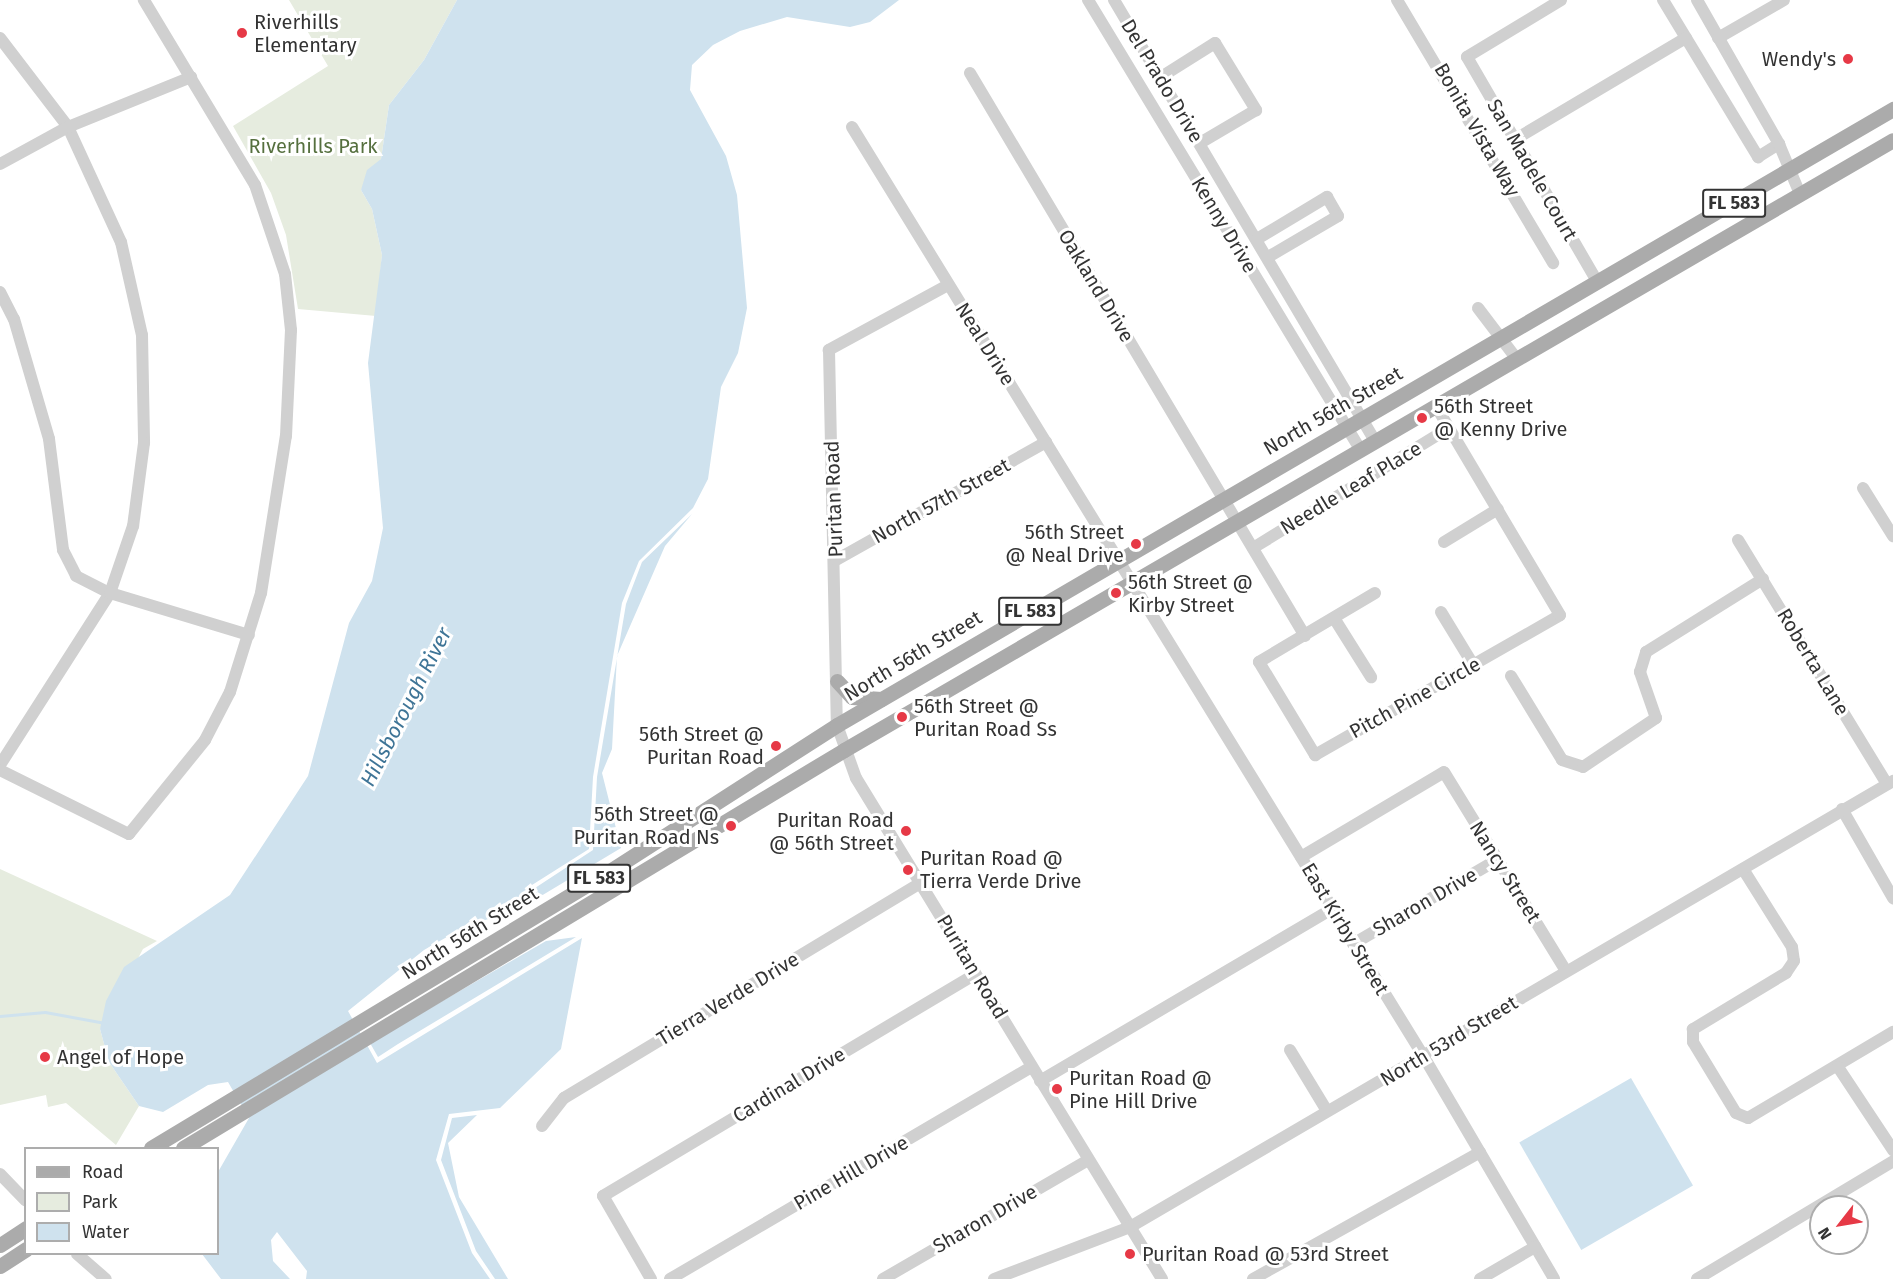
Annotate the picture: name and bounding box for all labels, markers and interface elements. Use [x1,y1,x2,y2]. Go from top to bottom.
place label: Riverhills Elementary [254,10,356,57]
street label: Del Prado Drive [1116,15,1208,147]
marker: Riverhills Elementary [235,26,249,40]
place label: Wendy's [1762,47,1836,71]
marker: Wendy's [1841,52,1855,66]
street label: Bonita Vista Way [1429,59,1525,201]
street label: San Madele Court [1482,95,1582,245]
park label: Riverhills Park [248,134,378,158]
street label: Kenny Drive [1186,173,1262,277]
road number: FL 583 [1701,188,1767,218]
street label: Oakland Drive [1053,225,1139,347]
street label: Neal Drive [950,298,1020,390]
street label: North 56th Street [1259,361,1407,461]
place label: 56th Street @ Kenny Drive [1434,394,1567,441]
marker: 56th Street @ Kenny Drive [1415,411,1429,425]
street label: Needle Leaf Place [1276,436,1426,540]
street label: Puritan Road [820,440,848,558]
street label: North 57th Street [868,453,1014,549]
place label: 56th Street @ Neal Drive [1005,520,1124,567]
marker: 56th Street @ Neal Drive [1129,537,1143,551]
place label: 56th Street @ Kirby Street [1128,570,1253,617]
marker: 56th Street @ Kirby Street [1109,586,1123,600]
road number: FL 583 [997,596,1063,626]
street label: Roberta Lane [1772,604,1854,720]
street label: North 56th Street [840,605,986,707]
water label: Hillsborough River [355,623,457,791]
street label: Pitch Pine Circle [1345,652,1485,744]
place label: 56th Street @ Puritan Road Ss [914,694,1057,741]
marker: 56th Street @ Puritan Road Ss [895,710,909,724]
place label: 56th Street @ Puritan Road [639,722,764,769]
marker: 56th Street @ Puritan Road [769,739,783,753]
place label: 56th Street @ Puritan Road Ns [574,802,719,849]
place label: Puritan Road @ 56th Street [769,808,894,855]
street label: Nancy Street [1464,817,1546,927]
marker: 56th Street @ Puritan Road Ns [724,819,738,833]
marker: Puritan Road @ 56th Street [899,824,913,838]
place label: Puritan Road @ Tierra Verde Drive [920,846,1081,893]
street label: East Kirby Street [1296,859,1394,999]
road number: FL 583 [566,863,632,893]
marker: Puritan Road @ Tierra Verde Drive [901,863,915,877]
street label: Sharon Drive [1369,863,1481,941]
street label: North 56th Street [397,881,543,985]
street label: Puritan Road [932,911,1012,1023]
street label: Tierra Verde Drive [653,947,803,1051]
street label: North 53rd Street [1376,991,1522,1091]
street label: Cardinal Drive [728,1042,850,1128]
place label: Angel of Hope [57,1045,184,1069]
marker: Angel of Hope [38,1050,52,1064]
place label: Puritan Road @ Pine Hill Drive [1069,1066,1212,1113]
marker: Puritan Road @ Pine Hill Drive [1050,1082,1064,1096]
street label: Pine Hill Drive [789,1131,913,1215]
legend [24,1147,219,1255]
text: Road [82,1161,124,1183]
street label: Sharon Drive [929,1180,1041,1258]
text: Park [82,1191,117,1213]
north arrow [1809,1195,1869,1255]
text: Water [82,1221,129,1243]
text: N [1814,1224,1836,1243]
place label: Puritan Road @ 53rd Street [1142,1242,1389,1266]
marker: Puritan Road @ 53rd Street [1123,1247,1137,1261]

